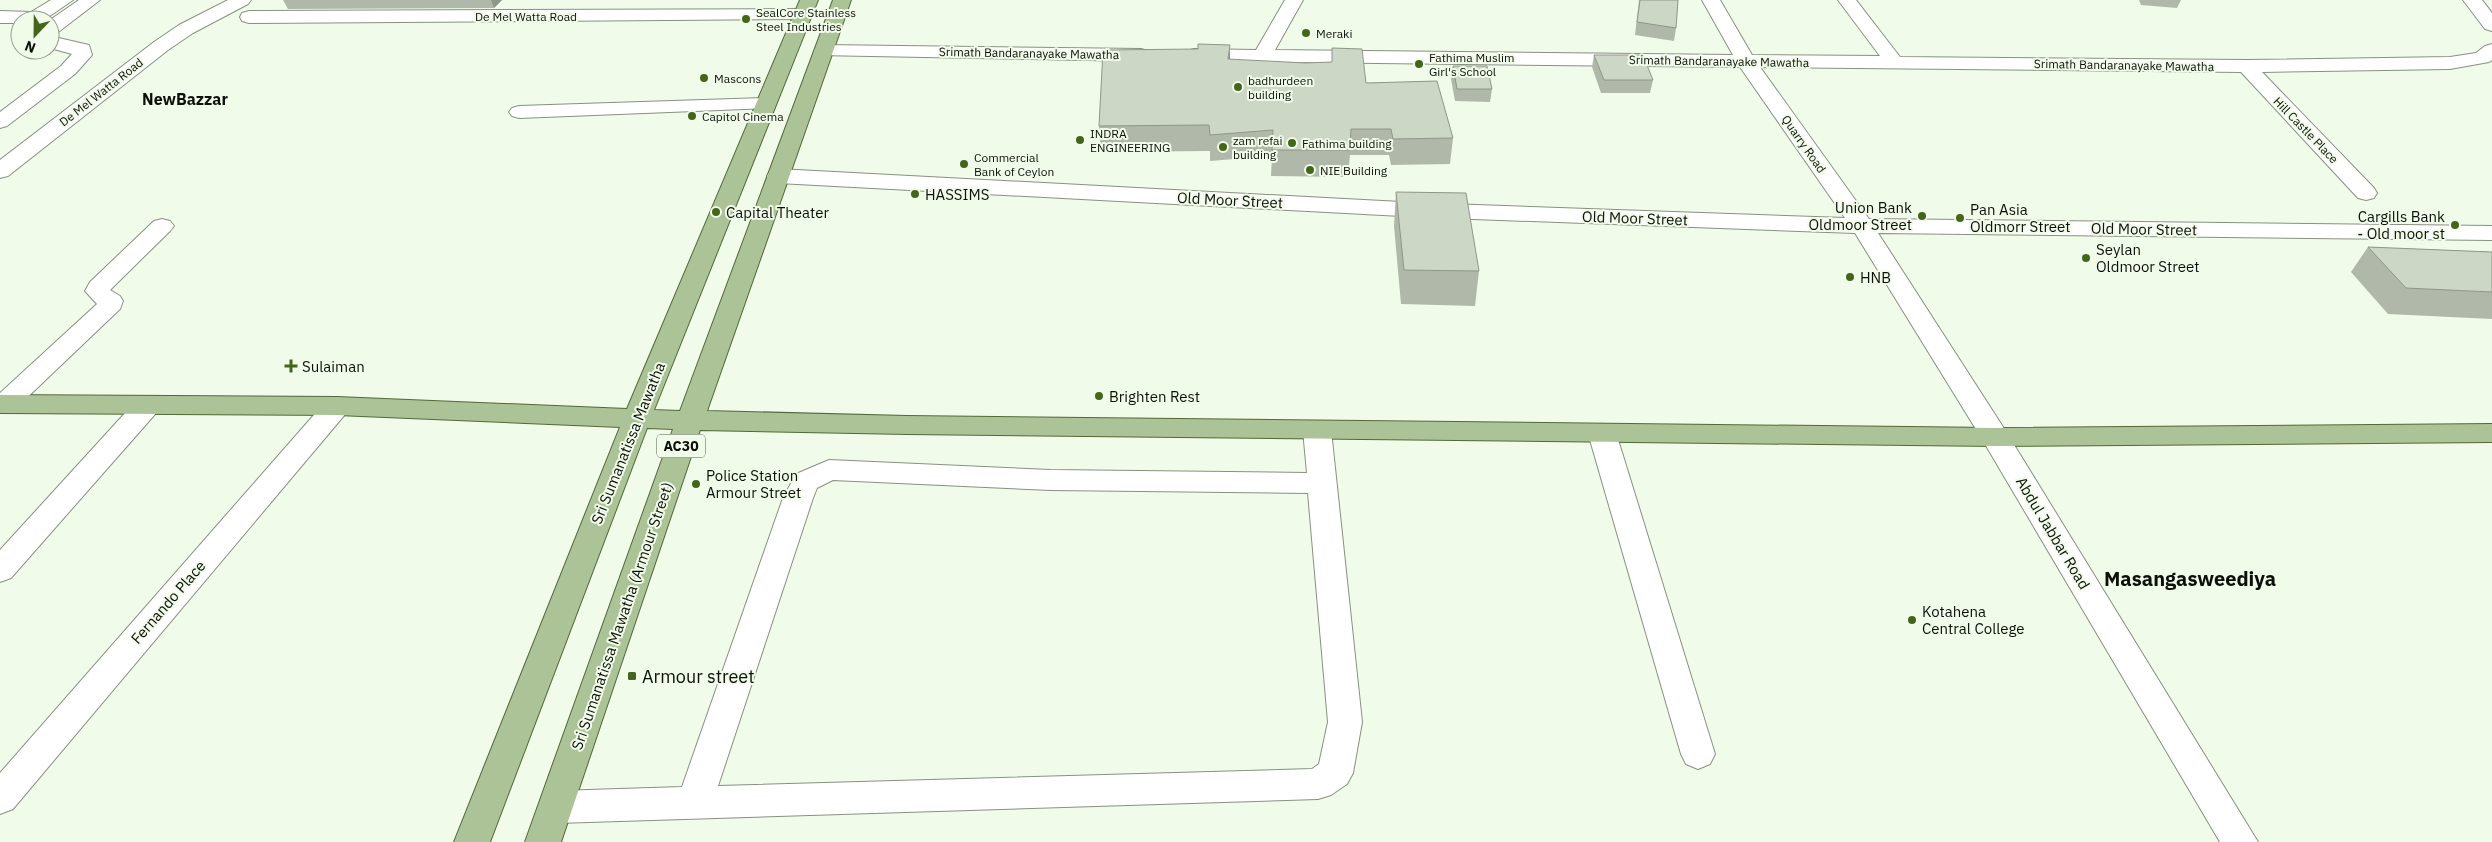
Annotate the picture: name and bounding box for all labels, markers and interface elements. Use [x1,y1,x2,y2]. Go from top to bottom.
place label: SealCore Stainless Steel Industries [756,5,856,34]
street label: De Mel Watta Road [475,9,577,24]
north arrow [10,10,60,60]
marker: SealCore Stainless Steel Industries [740,13,752,25]
place label: Meraki [1316,26,1352,41]
marker: Meraki [1300,27,1312,39]
text: N [22,37,38,57]
street label: Srimath Bandaranayake Mawatha [939,44,1120,62]
place label: Fathima Muslim Girl's School [1429,50,1515,79]
street label: Srimath Bandaranayake Mawatha [1629,52,1810,70]
street label: De Mel Watta Road [56,55,146,129]
street label: Srimath Bandaranayake Mawatha [2034,56,2215,74]
marker: Fathima Muslim Girl's School [1413,58,1425,70]
place label: Mascons [714,71,761,86]
marker: Mascons [698,72,710,84]
place label: badhurdeen building [1248,73,1313,102]
marker: badhurdeen building [1232,81,1244,93]
district label: NewBazzar [142,89,228,109]
street label: Hill Castle Place [2270,94,2342,167]
place label: Capitol Cinema [702,109,784,124]
marker: Capitol Cinema [686,110,698,122]
street label: Quarry Road [1779,112,1829,176]
place label: INDRA ENGINEERING [1090,126,1170,155]
place label: zam refai building [1233,133,1283,162]
marker: INDRA ENGINEERING [1074,134,1086,146]
place label: Fathima building [1302,136,1392,151]
marker: Fathima building [1286,137,1298,149]
marker: zam refai building [1217,141,1229,153]
place label: Commercial Bank of Ceylon [974,150,1054,179]
marker: Commercial Bank of Ceylon [958,158,970,170]
place label: NIE Building [1320,163,1388,178]
marker: NIE Building [1304,164,1316,176]
place label: HASSIMS [925,185,989,204]
marker: HASSIMS [909,188,921,200]
street label: Old Moor Street [1177,188,1283,212]
place label: Union Bank Oldmoor Street [1809,198,1912,234]
place label: Pan Asia Oldmorr Street [1970,200,2071,236]
place label: Capital Theater [726,203,829,222]
marker: Capital Theater [710,206,722,218]
street label: Old Moor Street [1582,207,1688,229]
place label: Cargills Bank - Old moor st [2357,207,2445,243]
marker: Union Bank Oldmoor Street [1916,210,1928,222]
marker: Pan Asia Oldmorr Street [1954,212,1966,224]
street label: Old Moor Street [2091,219,2197,239]
marker: Cargills Bank - Old moor st [2449,219,2461,231]
place label: Seylan Oldmoor Street [2096,240,2200,276]
marker: Seylan Oldmoor Street [2080,252,2092,264]
place label: HNB [1860,268,1891,287]
marker: HNB [1844,271,1856,283]
place label: Sulaiman [302,357,365,376]
marker: Sulaiman [284,359,298,373]
street label: Sri Sumanatissa Mawatha [587,359,669,527]
place label: Brighten Rest [1109,387,1200,406]
marker: Brighten Rest [1093,390,1105,402]
road number: AC30 [657,434,705,458]
place label: Police Station Armour Street [706,466,801,502]
street label: Abdul Jabbar Road [2012,473,2094,593]
marker: Police Station Armour Street [690,478,702,490]
street label: Sri Sumanatissa Mawatha (Armour Street) [567,480,677,752]
street label: Fernando Place [127,556,209,648]
district label: Masangasweediya [2104,565,2276,592]
place label: Kotahena Central College [1922,602,2025,638]
marker: Kotahena Central College [1906,614,1918,626]
place label: Armour street [642,665,755,688]
marker: Armour street [626,670,638,682]

